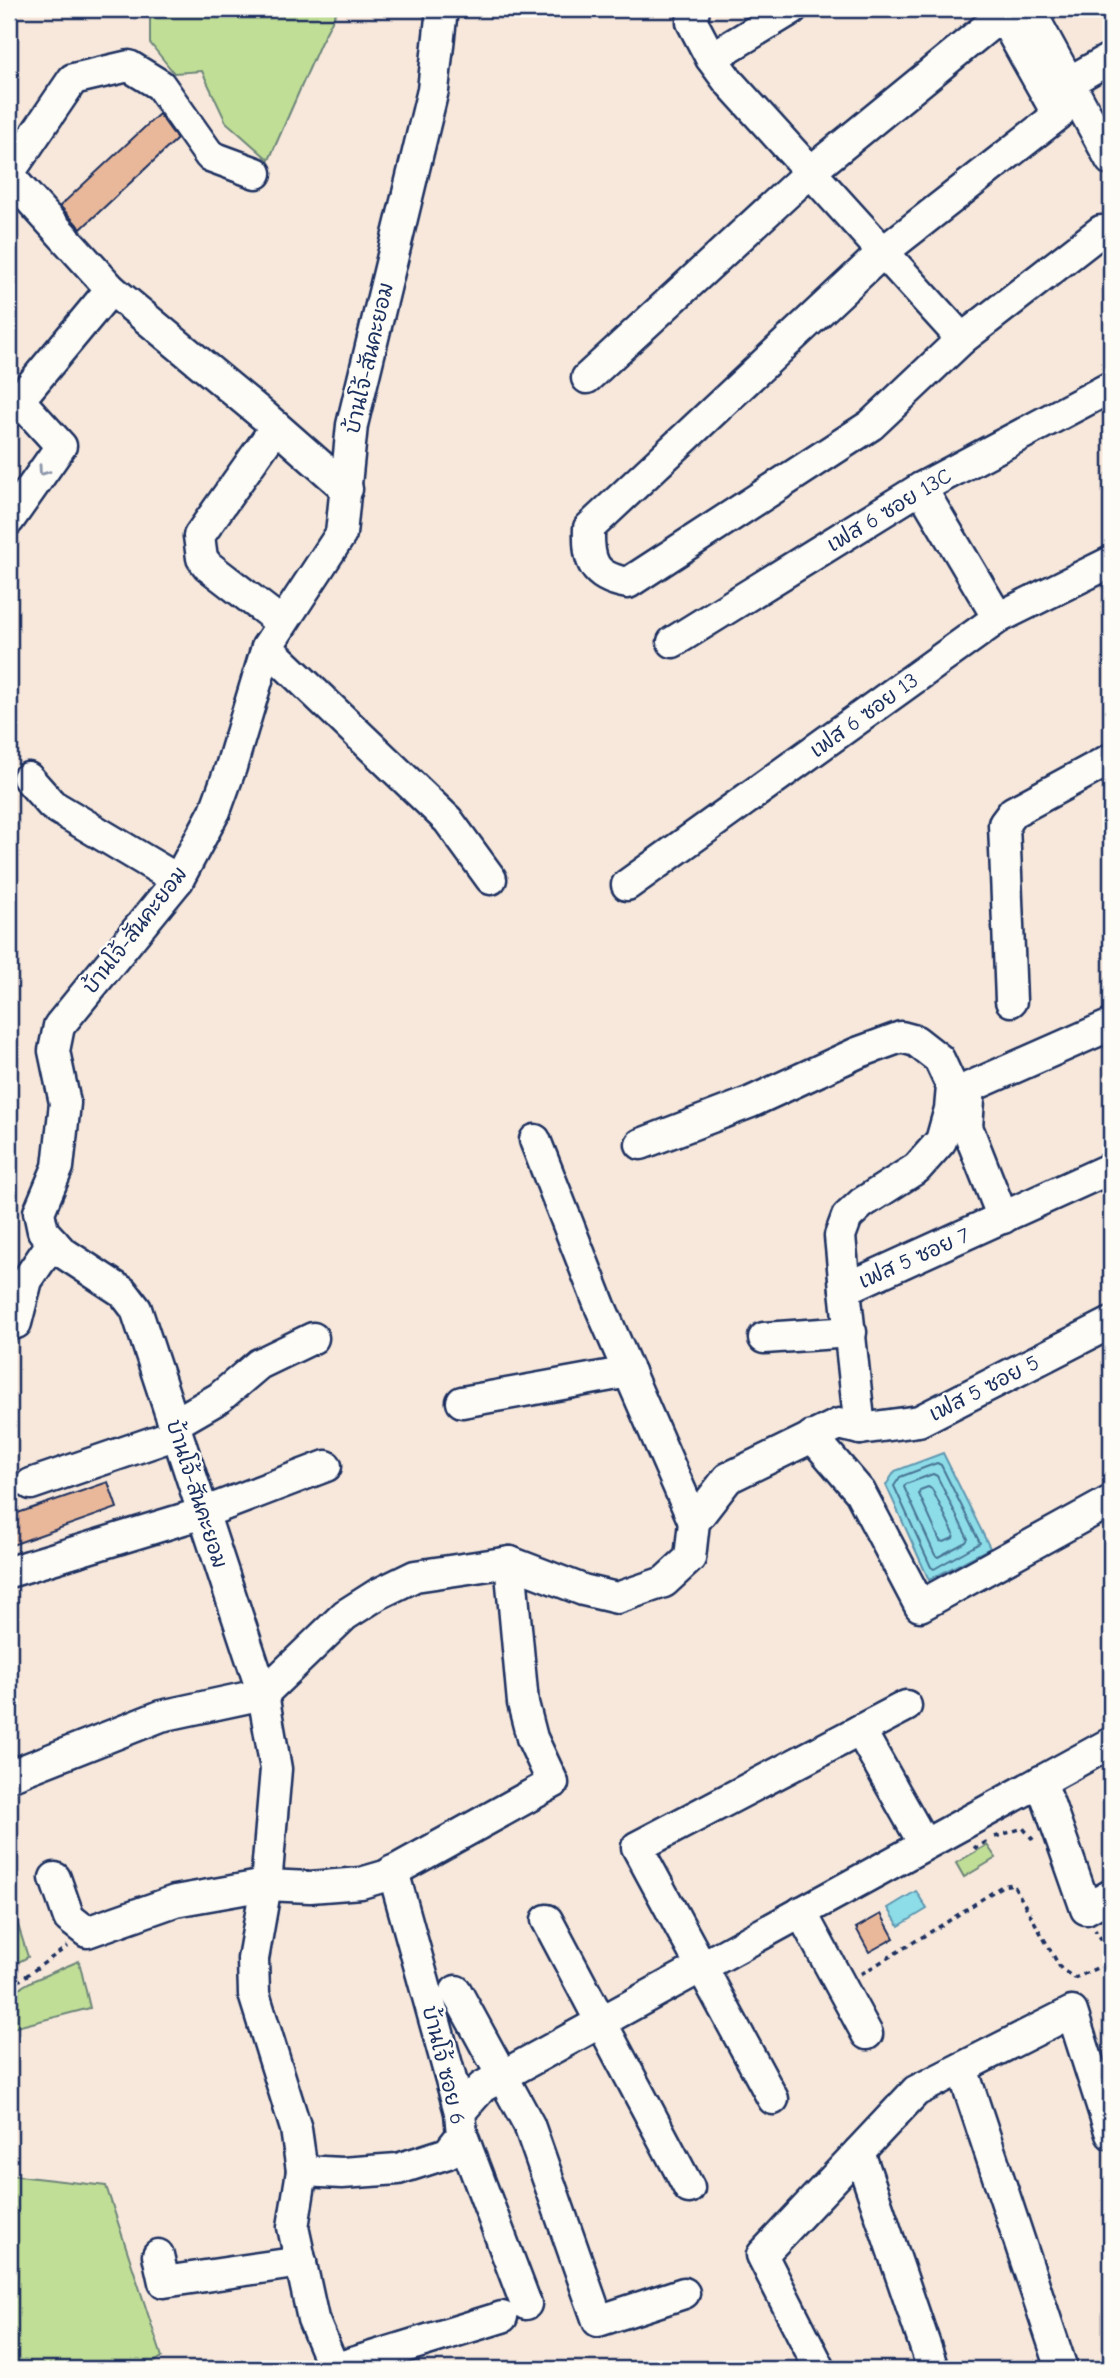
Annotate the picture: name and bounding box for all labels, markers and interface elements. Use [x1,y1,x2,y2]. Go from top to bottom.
street label: บ้านโจ้-สันคะยอม [339,280,398,436]
one-way arrow [39,463,52,476]
street label: เฟส 6 ซอย 13C [823,464,955,556]
street label: เฟส 6 ซอย 13 [805,668,923,762]
street label: บ้านโจ้-สันคะยอม [77,861,192,998]
street label: เฟส 5 ซอย 7 [855,1223,973,1293]
street label: เฟส 5 ซอย 5 [925,1350,1043,1426]
street label: บ้านโจ้-สันคะยอม [162,1417,233,1571]
street label: บ้านโจ้ ซอย 6 [418,2003,471,2127]

